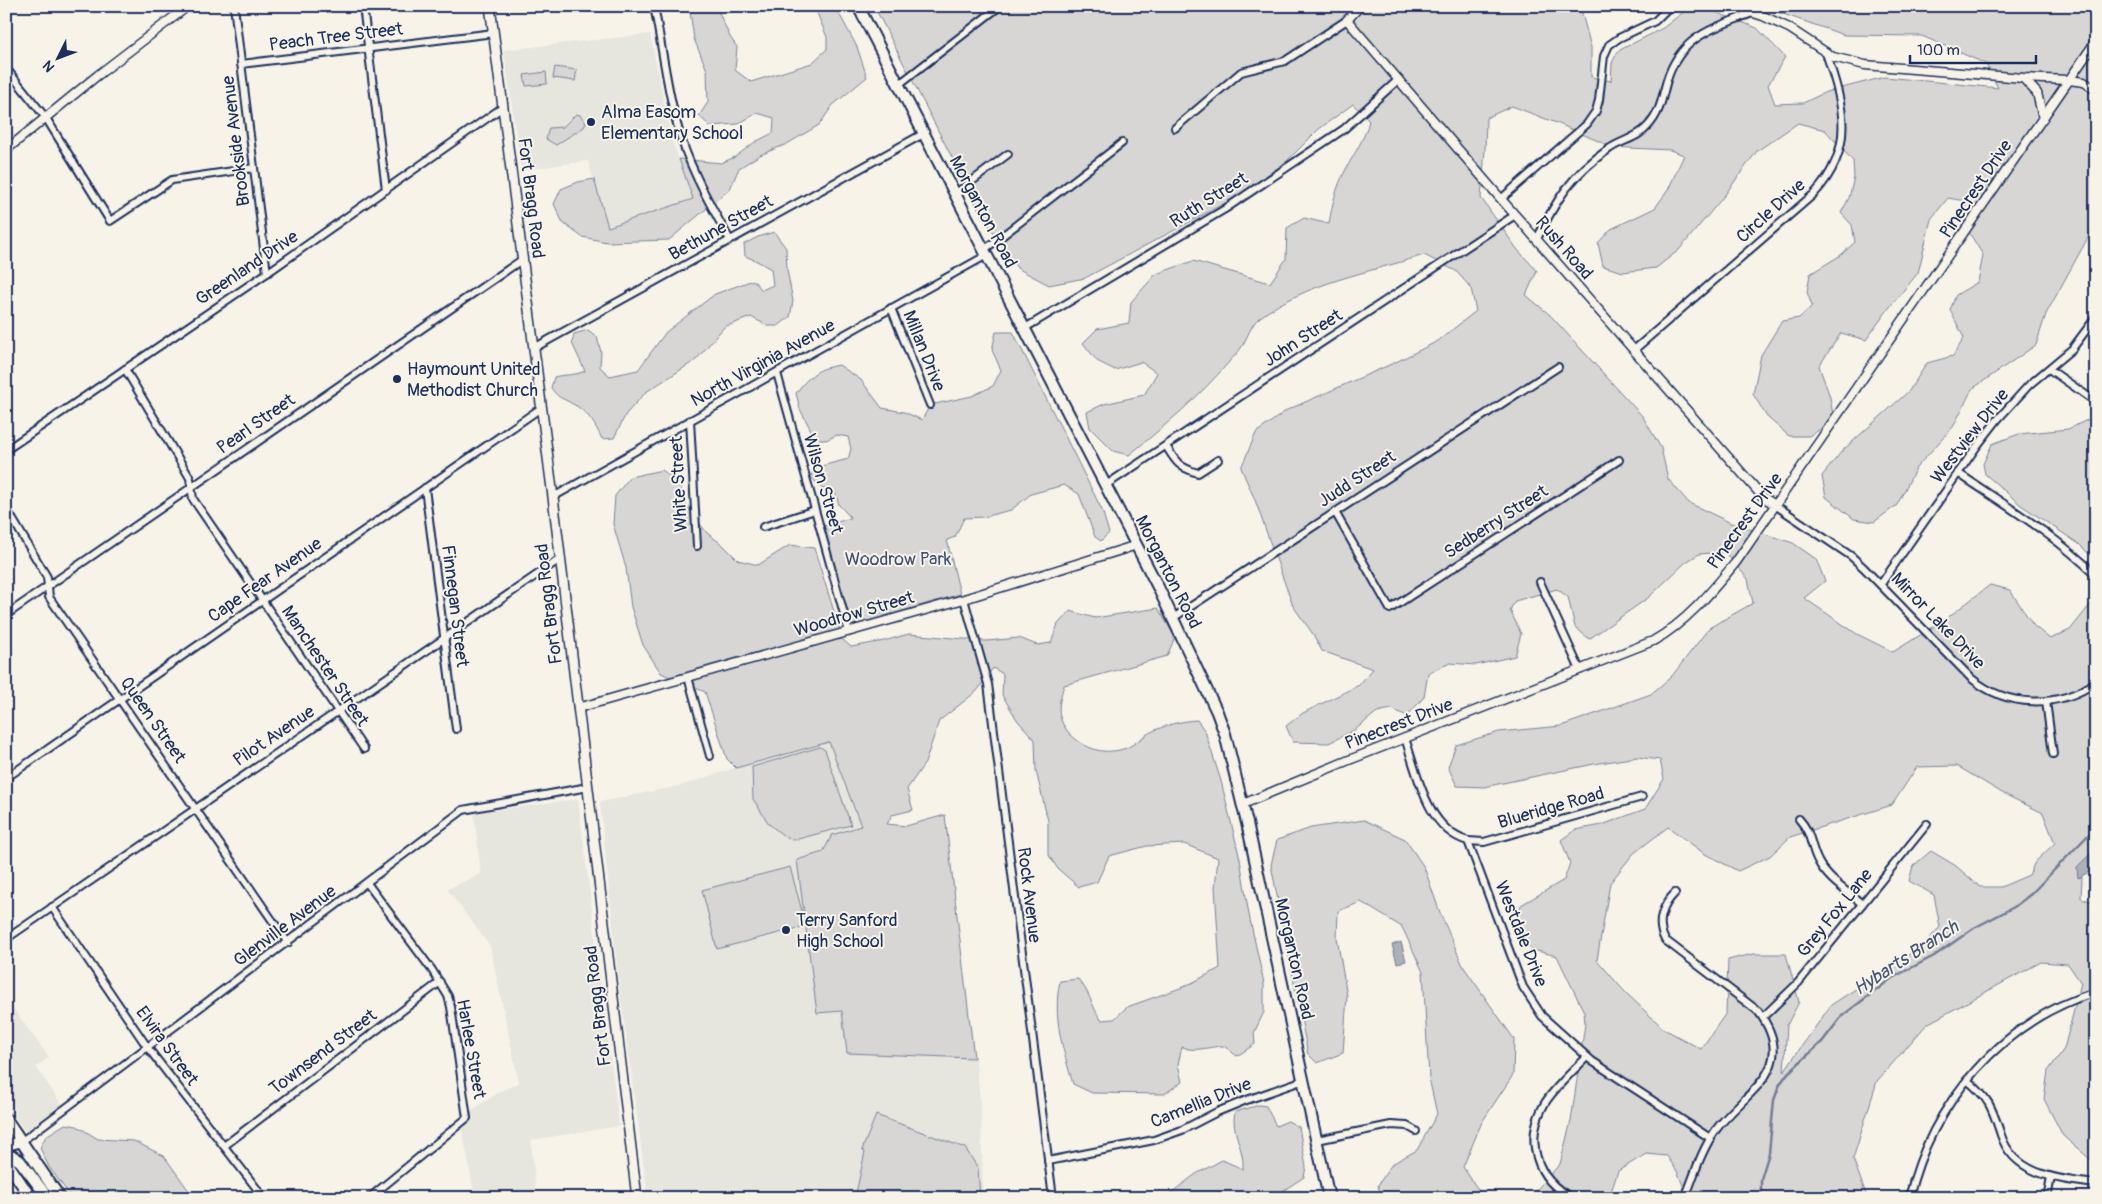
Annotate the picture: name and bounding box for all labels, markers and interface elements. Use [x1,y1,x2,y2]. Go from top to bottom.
street label: Peach Tree Street [268,17,405,57]
north arrow [32,32,82,82]
scale bar [1910,32,2036,64]
text: 100 m [1917,41,1960,60]
text: N [39,57,58,76]
street label: Brookside Avenue [217,74,255,208]
place label: Alma Easom Elementary School [601,101,743,145]
marker: Alma Easom Elementary School [585,116,597,128]
street label: Pinecrest Drive [1935,135,2017,243]
street label: Fort Bragg Road [512,136,550,260]
street label: Morganton Road [944,152,1022,272]
street label: Ruth Street [1166,167,1253,233]
street label: Circle Drive [1732,174,1811,248]
street label: Bethune Street [665,190,778,266]
street label: Rush Road [1530,211,1598,285]
street label: Greenland Drive [191,225,303,311]
street label: John Street [1259,304,1347,372]
street label: Millan Drive [897,307,951,395]
street label: North Virginia Avenue [687,314,839,412]
place label: Haymount United Methodist Church [407,358,541,402]
marker: Haymount United Methodist Church [391,373,403,385]
street label: Westview Drive [1926,384,2014,488]
street label: Pearl Street [212,388,300,459]
street label: Wilson Street [798,431,848,538]
street label: White Street [665,435,693,533]
street label: Judd Street [1314,445,1401,513]
street label: Pinecrest Drive [1702,468,1788,574]
street label: Sedberry Street [1440,480,1553,564]
street label: Morganton Road [1130,512,1206,632]
street label: Cape Fear Avenue [204,532,327,628]
street label: Fort Bragg Road [530,542,568,666]
street label: Finnegan Street [436,544,474,669]
park label: Woodrow Park [845,548,952,571]
street label: Mirror Lake Drive [1886,568,1990,674]
street label: Woodrow Street [791,586,917,642]
street label: Manchester Street [276,601,374,731]
street label: Queen Street [115,672,192,768]
street label: Pinecrest Drive [1342,693,1456,755]
street label: Pilot Avenue [229,700,319,772]
street label: Blueridge Road [1495,782,1607,834]
street label: Rock Avenue [1012,846,1046,944]
street label: Grey Fox Lane [1792,864,1878,962]
street label: Westdale Drive [1489,878,1553,990]
street label: Glenville Avenue [229,880,341,972]
street label: Morganton Road [1269,896,1319,1022]
place label: Terry Sanford High School [796,909,898,953]
water label: Hybarts Branch [1849,915,1964,1001]
marker: Terry Sanford High School [780,924,792,936]
street label: Fort Bragg Road [579,944,617,1068]
street label: Harlee Street [451,997,491,1101]
street label: Elvira Street [131,1002,204,1091]
street label: Townsend Street [265,1004,382,1100]
street label: Camellia Drive [1147,1072,1255,1134]

